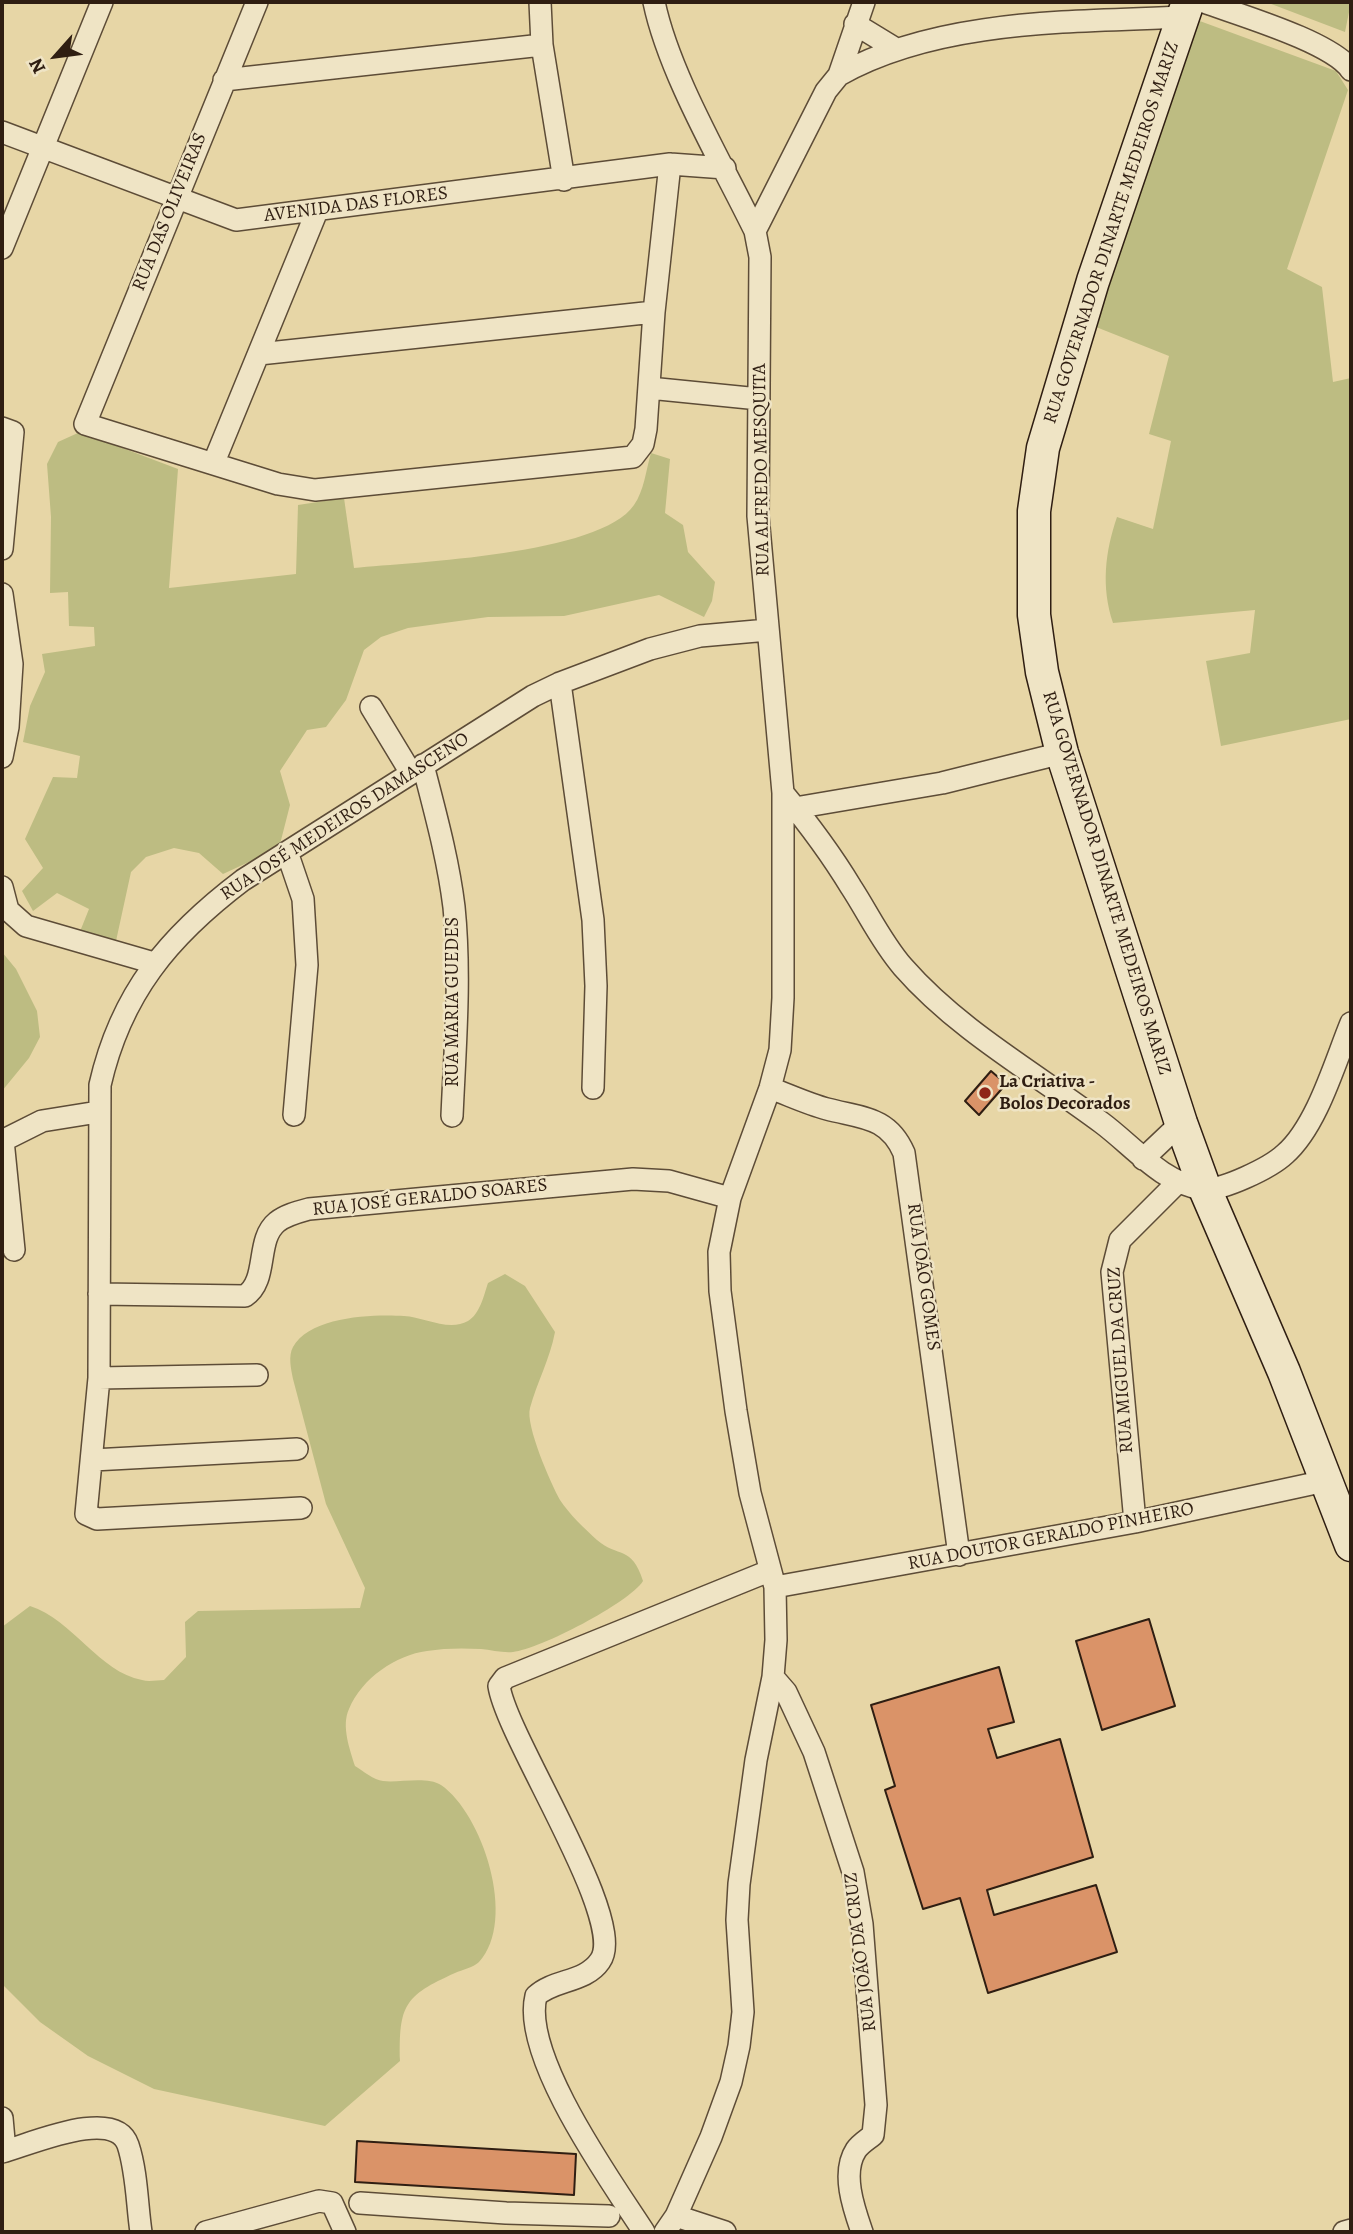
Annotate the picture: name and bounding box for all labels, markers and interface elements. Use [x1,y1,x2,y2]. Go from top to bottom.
north arrow [21,21,91,91]
street label: RUA GOVERNADOR DINARTE MEDEIROS MARIZ [1039,39,1185,427]
text: N [23,54,52,78]
street label: RUA DAS OLIVEIRAS [128,130,212,294]
street label: AVENIDA DAS FLORES [263,182,449,228]
street label: RUA ALFREDO MESQUITA [749,363,775,577]
street label: RUA GOVERNADOR DINARTE MEDEIROS MARIZ [1037,688,1175,1078]
street label: RUA JOSÉ MEDEIROS DAMASCENO [216,728,474,906]
street label: RUA MARIA GUEDES [442,917,464,1087]
place label: La Criativa - Bolos Decorados [999,1071,1131,1115]
marker: La Criativa - Bolos Decorados [977,1085,993,1101]
street label: RUA JOSÉ GERALDO SOARES [311,1174,549,1222]
street label: RUA JOÃO GOMES [901,1202,945,1352]
street label: RUA MIGUEL DA CRUZ [1103,1266,1139,1454]
street label: RUA DOUTOR GERALDO PINHEIRO [906,1498,1196,1576]
street label: RUA JOÃO DA CRUZ [840,1871,882,2033]

